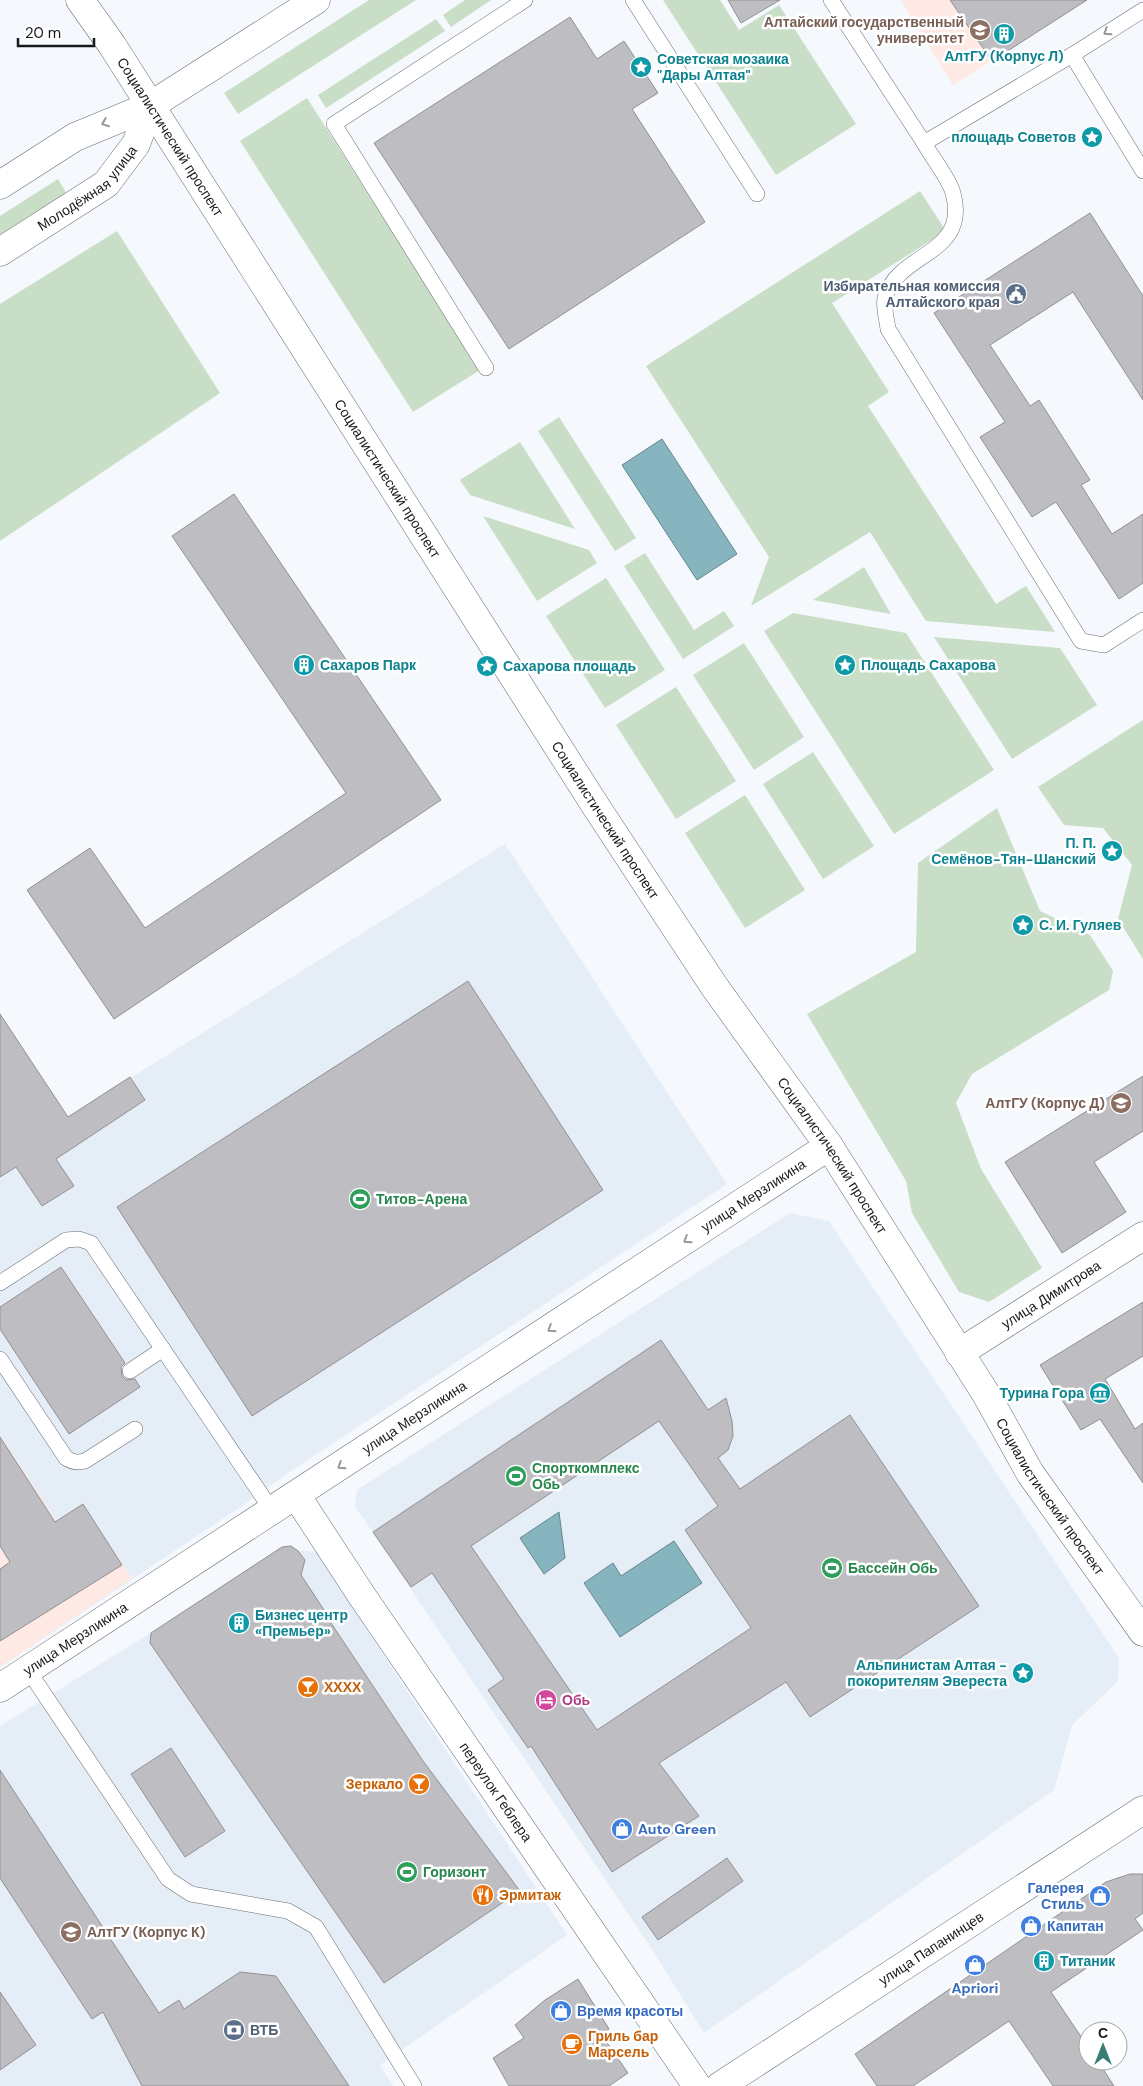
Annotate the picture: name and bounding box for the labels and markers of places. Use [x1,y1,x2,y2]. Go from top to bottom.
place label: Алтайский государственный университет [764,13,964,47]
school or university icon: Алтайский государственный университет [968,18,992,42]
building icon: АлтГУ (Корпус Л) [992,22,1016,46]
place label: АлтГУ (Корпус Л) [944,47,1064,65]
place label: Советская мозаика "Дары Алтая" [657,50,789,84]
place icon: Советская мозаика "Дары Алтая" [629,55,653,79]
place icon: площадь Советов [1080,125,1104,149]
place label: площадь Советов [951,128,1076,146]
place label: Избирательная комиссия Алтайского края [823,277,1000,311]
public building icon: Избирательная комиссия Алтайского края [1004,282,1028,306]
building icon: Сахаров Парк [292,653,316,677]
place icon: Площадь Сахарова [833,653,857,677]
place icon: Сахарова площадь [475,654,499,678]
place label: Сахаров Парк [320,656,417,674]
place label: Площадь Сахарова [861,656,996,674]
place label: Сахарова площадь [503,657,637,675]
place label: П. П. Семёнов-Тян-Шанский [931,834,1096,868]
place icon: П. П. Семёнов-Тян-Шанский [1100,839,1124,863]
place icon: С. И. Гуляев [1011,913,1035,937]
place label: С. И. Гуляев [1039,916,1122,934]
school or university icon: АлтГУ (Корпус Д) [1109,1091,1133,1115]
place label: АлтГУ (Корпус Д) [985,1094,1105,1112]
sports icon: Титов-Арена [348,1187,372,1211]
place label: Титов-Арена [376,1190,467,1208]
museum icon: Турина Гора [1088,1381,1112,1405]
place label: Турина Гора [1000,1384,1084,1402]
place label: Спорткомплекс Обь [532,1459,640,1493]
sports icon: Спорткомплекс Обь [504,1464,528,1488]
sports icon: Бассейн Обь [820,1556,844,1580]
place label: Бассейн Обь [848,1559,938,1577]
place label: Бизнес центр «Премьер» [255,1606,348,1640]
building icon: Бизнес центр «Премьер» [227,1611,251,1635]
place label: Альпинистам Алтая - покорителям Эвереста [847,1656,1007,1690]
place icon: Альпинистам Алтая - покорителям Эвереста [1011,1661,1035,1685]
bar icon: ХХХХ [296,1675,320,1699]
place label: ХХХХ [324,1678,362,1696]
hotel icon: Обь [534,1688,558,1712]
place label: Обь [562,1691,591,1709]
bar icon: Зеркало [407,1772,431,1796]
place label: Зеркало [346,1775,403,1793]
shop icon: Auto Green [610,1817,634,1841]
place label: Auto Green [638,1820,716,1838]
sports icon: Горизонт [395,1860,419,1884]
place label: Горизонт [423,1863,487,1881]
place label: Галерея Стиль [1027,1879,1084,1913]
restaurant icon: Эрмитаж [471,1883,495,1907]
shop icon: Галерея Стиль [1088,1884,1112,1908]
place label: Эрмитаж [499,1886,562,1904]
shop icon: Капитан [1019,1914,1043,1938]
place label: Капитан [1047,1917,1104,1935]
school or university icon: АлтГУ (Корпус К) [59,1920,83,1944]
place label: АлтГУ (Корпус К) [87,1923,206,1941]
building icon: Титаник [1032,1949,1056,1973]
place label: Титаник [1060,1952,1116,1970]
shop icon: Apriori [963,1953,987,1977]
place label: Apriori [952,1979,999,1997]
shop icon: Время красоты [549,1999,573,2023]
place label: Время красоты [577,2002,683,2020]
bank icon: ВТБ [222,2018,246,2042]
place label: ВТБ [250,2021,278,2039]
place label: Гриль бар Марсель [588,2027,658,2061]
cafe icon: Гриль бар Марсель [560,2032,584,2056]

